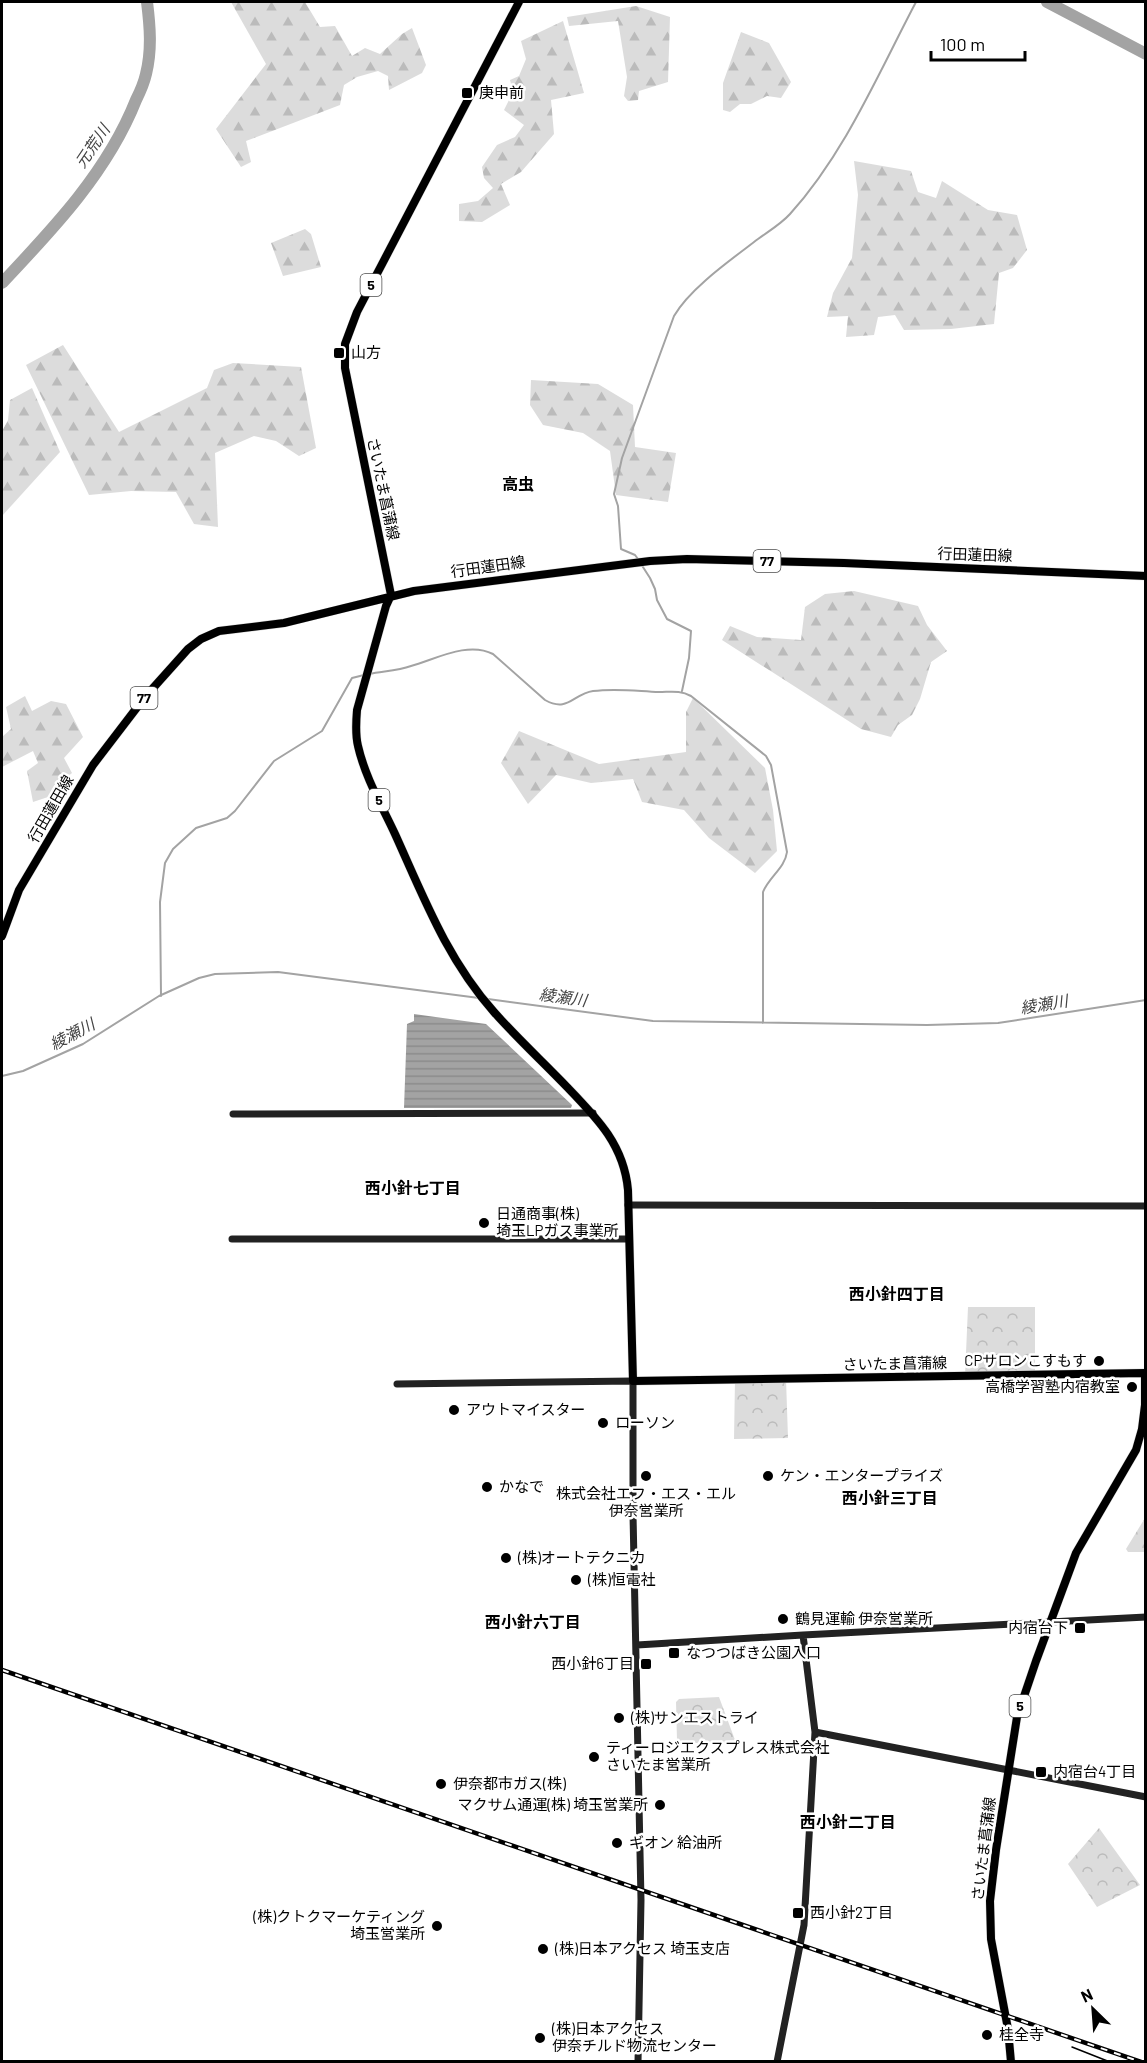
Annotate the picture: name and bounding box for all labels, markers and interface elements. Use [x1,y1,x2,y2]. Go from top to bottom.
scale bar [931,24,1026,62]
text: 100 m [940,33,985,55]
place label: 庚申前 [479,83,524,101]
marker: 庚申前 [460,86,474,100]
water label: 元荒川 [70,119,114,171]
road number: 5 [360,274,382,296]
place label: 山方 [351,343,381,361]
marker: 山方 [332,346,346,360]
street label: さいたま菖蒲線 [364,436,404,542]
district label: 高虫 [502,474,534,493]
street label: 行田蓮田線 [937,544,1013,564]
road number: 77 [754,550,780,572]
street label: 行田蓮田線 [449,552,526,580]
road number: 77 [130,687,158,709]
street label: 行田蓮田線 [24,772,77,845]
road number: 5 [368,789,389,811]
water label: 綾瀬川 [538,984,590,1010]
water label: 綾瀬川 [1019,990,1071,1017]
water label: 綾瀬川 [46,1013,99,1053]
district label: 西小針七丁目 [365,1178,461,1197]
place label: 日通商事(株) 埼玉LPガス事業所 [496,1204,618,1239]
marker: 日通商事(株) 埼玉LPガス事業所 [477,1216,491,1230]
district label: 西小針四丁目 [849,1284,945,1303]
place label: CPサロンこすもす [964,1351,1087,1369]
street label: さいたま菖蒲線 [843,1353,947,1373]
marker: CPサロンこすもす [1092,1354,1106,1368]
place label: 高橋学習塾内宿教室 [985,1377,1120,1395]
marker: 高橋学習塾内宿教室 [1125,1380,1139,1394]
place label: アウトマイスター [466,1400,586,1418]
marker: アウトマイスター [447,1403,461,1417]
place label: ローソン [615,1413,675,1431]
marker: ローソン [596,1416,610,1430]
place label: ケン・エンタープライズ [780,1466,943,1484]
marker: 株式会社エフ・エス・エル 伊奈営業所 [639,1469,653,1483]
marker: ケン・エンタープライズ [761,1469,775,1483]
place label: かなで [499,1477,544,1495]
marker: かなで [480,1480,494,1494]
place label: 株式会社エフ・エス・エル 伊奈営業所 [556,1484,736,1519]
district label: 西小針三丁目 [842,1488,938,1507]
place label: (株)オートテクニカ [517,1548,646,1566]
marker: (株)オートテクニカ [499,1551,513,1565]
place label: (株)恒電社 [587,1570,656,1588]
marker: (株)恒電社 [569,1573,583,1587]
place label: 鶴見運輸 伊奈営業所 [795,1609,933,1627]
district label: 西小針六丁目 [485,1612,581,1631]
marker: 鶴見運輸 伊奈営業所 [776,1612,790,1626]
place label: 内宿台下 [1008,1618,1068,1636]
marker: 内宿台下 [1073,1621,1087,1635]
place label: なつつばき公園入口 [686,1643,821,1661]
marker: なつつばき公園入口 [667,1646,681,1660]
place label: 西小針6丁目 [551,1654,634,1672]
marker: 西小針6丁目 [639,1657,653,1671]
road number: 5 [1010,1695,1030,1717]
place label: (株)サンエストライ [630,1708,759,1726]
marker: (株)サンエストライ [612,1711,626,1725]
place label: ティーロジエクスプレス株式会社 さいたま営業所 [606,1738,830,1773]
marker: ティーロジエクスプレス株式会社 さいたま営業所 [587,1750,601,1764]
place label: 内宿台4丁目 [1053,1762,1136,1780]
marker: 内宿台4丁目 [1034,1765,1048,1779]
place label: 伊奈都市ガス(株) [453,1774,566,1792]
marker: 伊奈都市ガス(株) [434,1777,448,1791]
place label: マクサム通運(株) 埼玉営業所 [457,1795,648,1813]
street label: さいたま菖蒲線 [968,1796,998,1902]
marker: マクサム通運(株) 埼玉営業所 [653,1798,667,1812]
district label: 西小針二丁目 [800,1812,896,1831]
place label: ギオン 給油所 [629,1833,722,1851]
marker: ギオン 給油所 [610,1836,624,1850]
place label: 西小針2丁目 [810,1903,893,1921]
marker: 西小針2丁目 [791,1906,805,1920]
place label: (株)クトクマーケティング 埼玉営業所 [252,1907,425,1942]
marker: (株)クトクマーケティング 埼玉営業所 [430,1919,444,1933]
place label: (株)日本アクセス 埼玉支店 [554,1939,730,1957]
marker: (株)日本アクセス 埼玉支店 [536,1942,550,1956]
north arrow [1063,1979,1123,2039]
text: N [1078,1984,1095,2006]
place label: (株)日本アクセス 伊奈チルド物流センター [551,2019,717,2054]
place label: 桂全寺 [999,2025,1044,2043]
marker: 桂全寺 [980,2028,994,2042]
marker: (株)日本アクセス 伊奈チルド物流センター [533,2031,547,2045]

